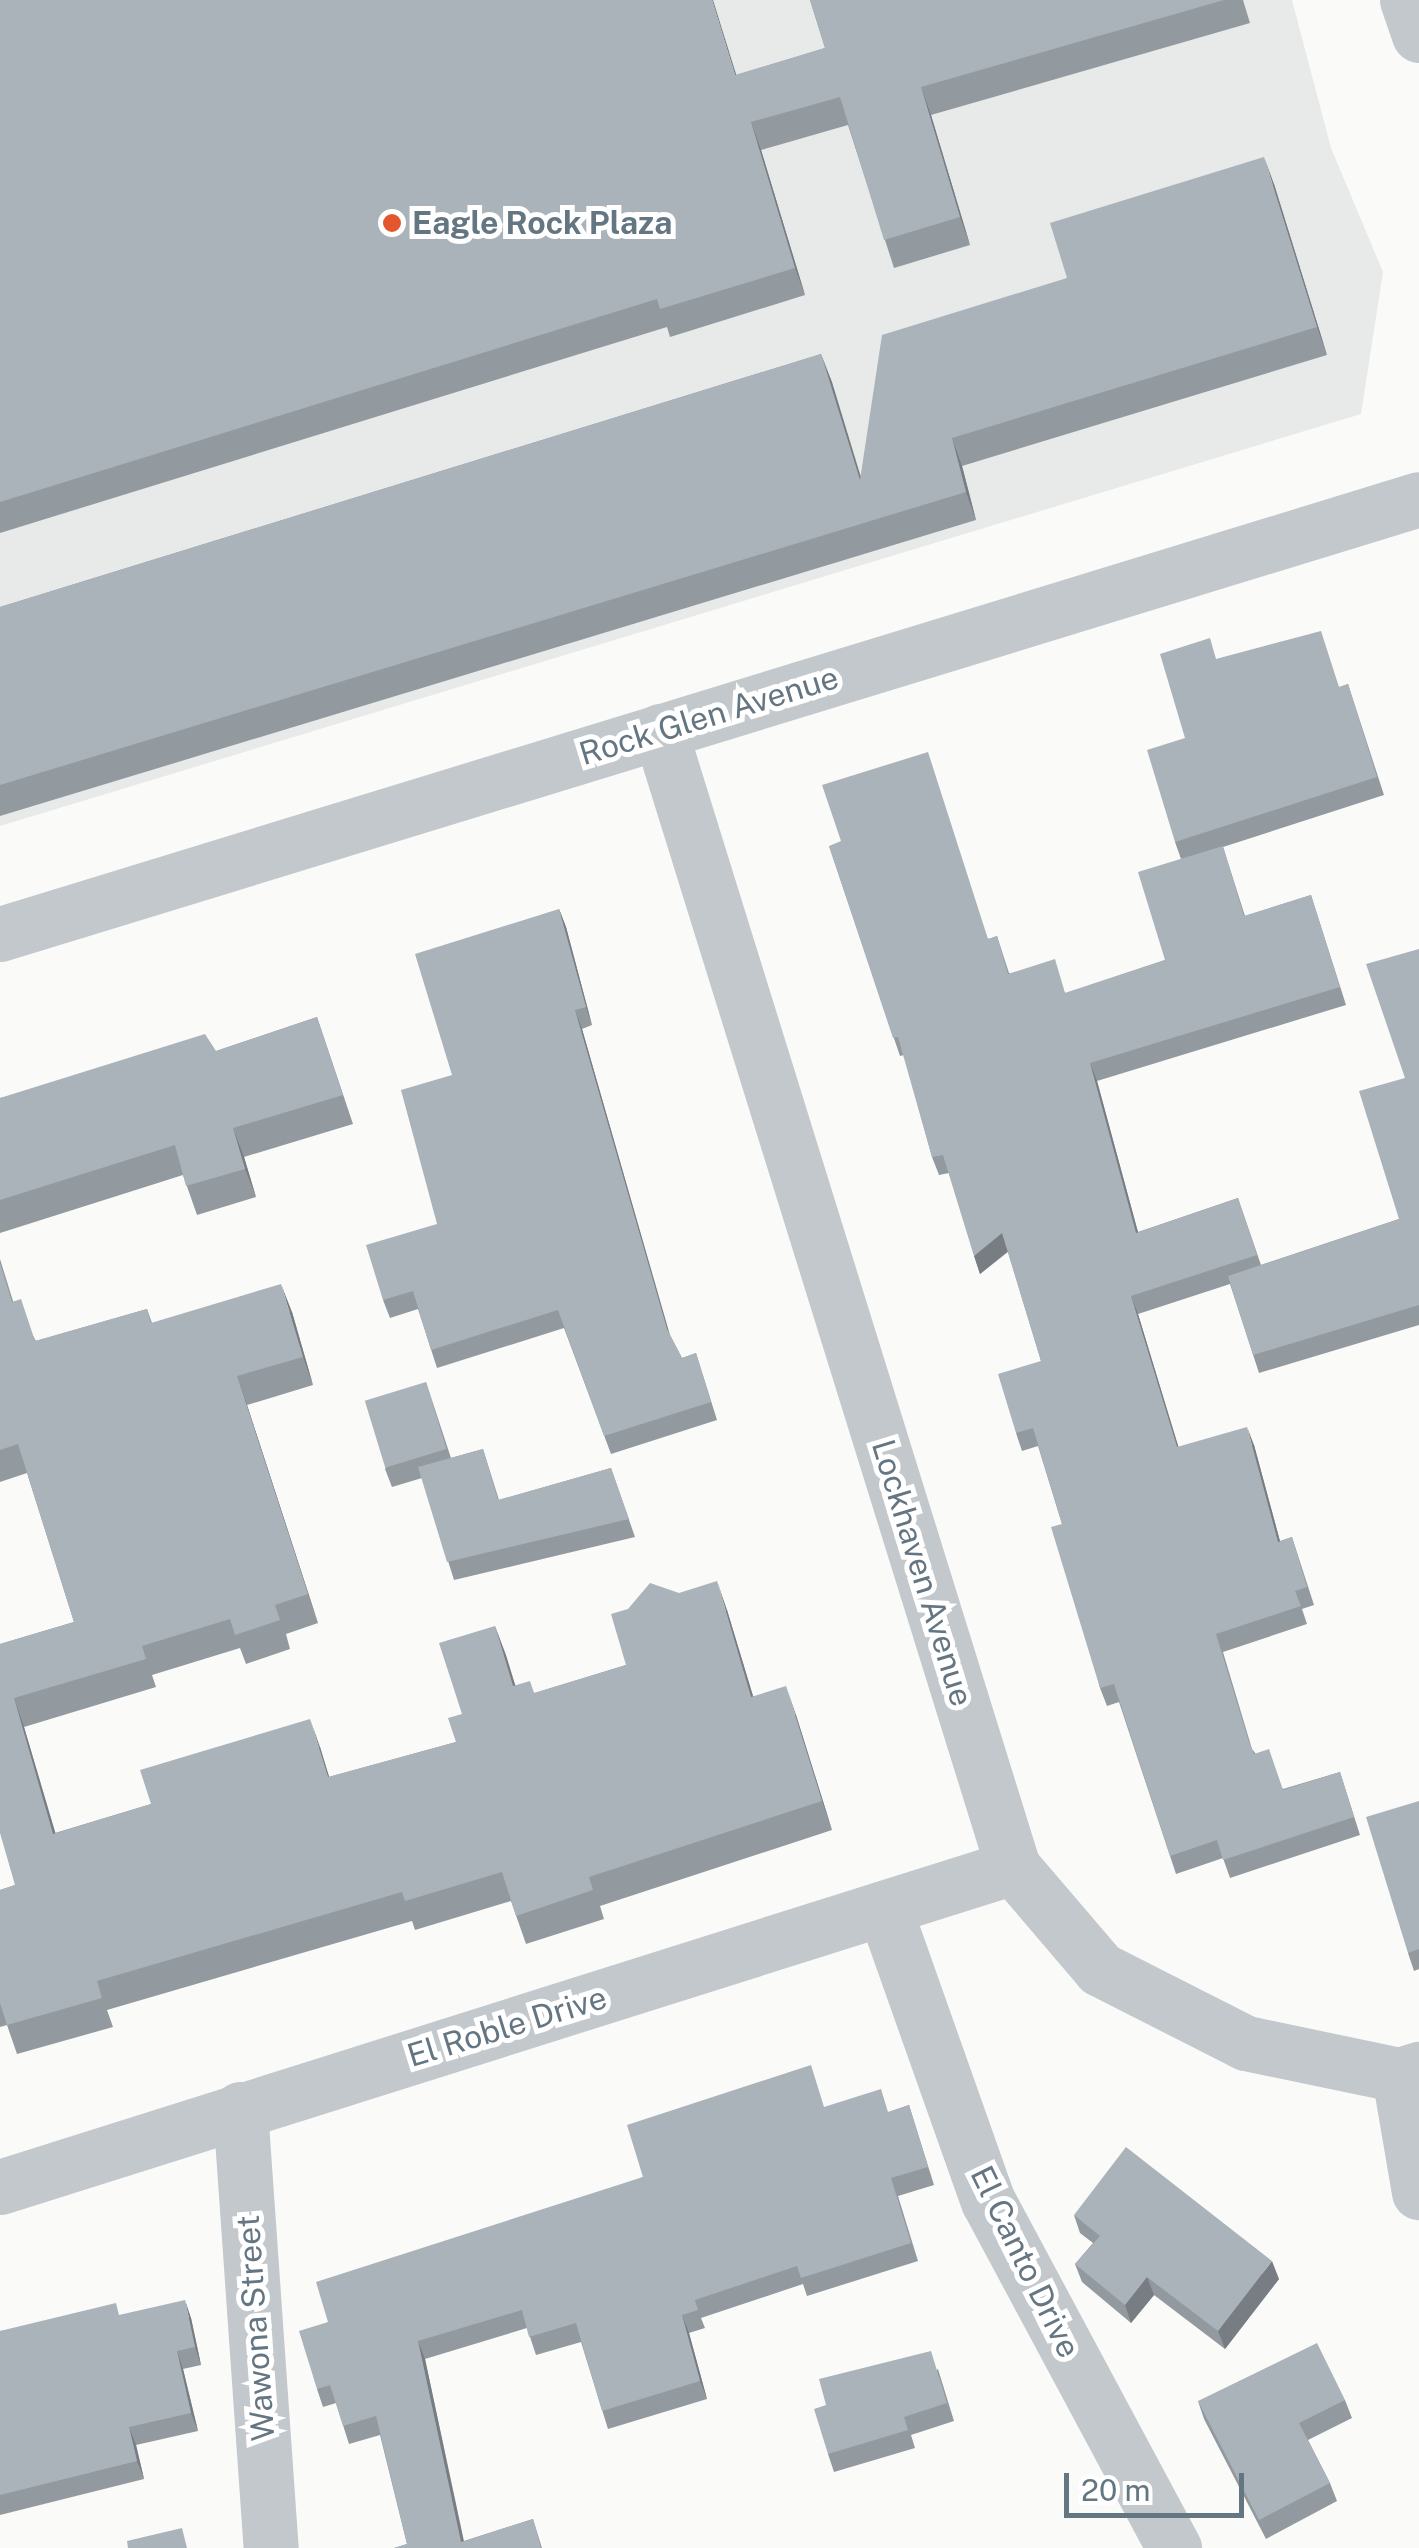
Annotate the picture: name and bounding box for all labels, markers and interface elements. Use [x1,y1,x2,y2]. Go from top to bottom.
place label: Eagle Rock Plaza [412,204,673,242]
marker: Eagle Rock Plaza [381,212,403,234]
street label: Rock Glen Avenue [575,658,843,774]
street label: Lockhaven Avenue [863,1435,981,1711]
street label: El Roble Drive [403,1978,611,2076]
street label: El Canto Drive [962,2160,1088,2364]
street label: Wawona Street [229,2214,283,2442]
scale bar [1069,2453,1249,2515]
text: 20 m [1081,2472,1150,2508]

